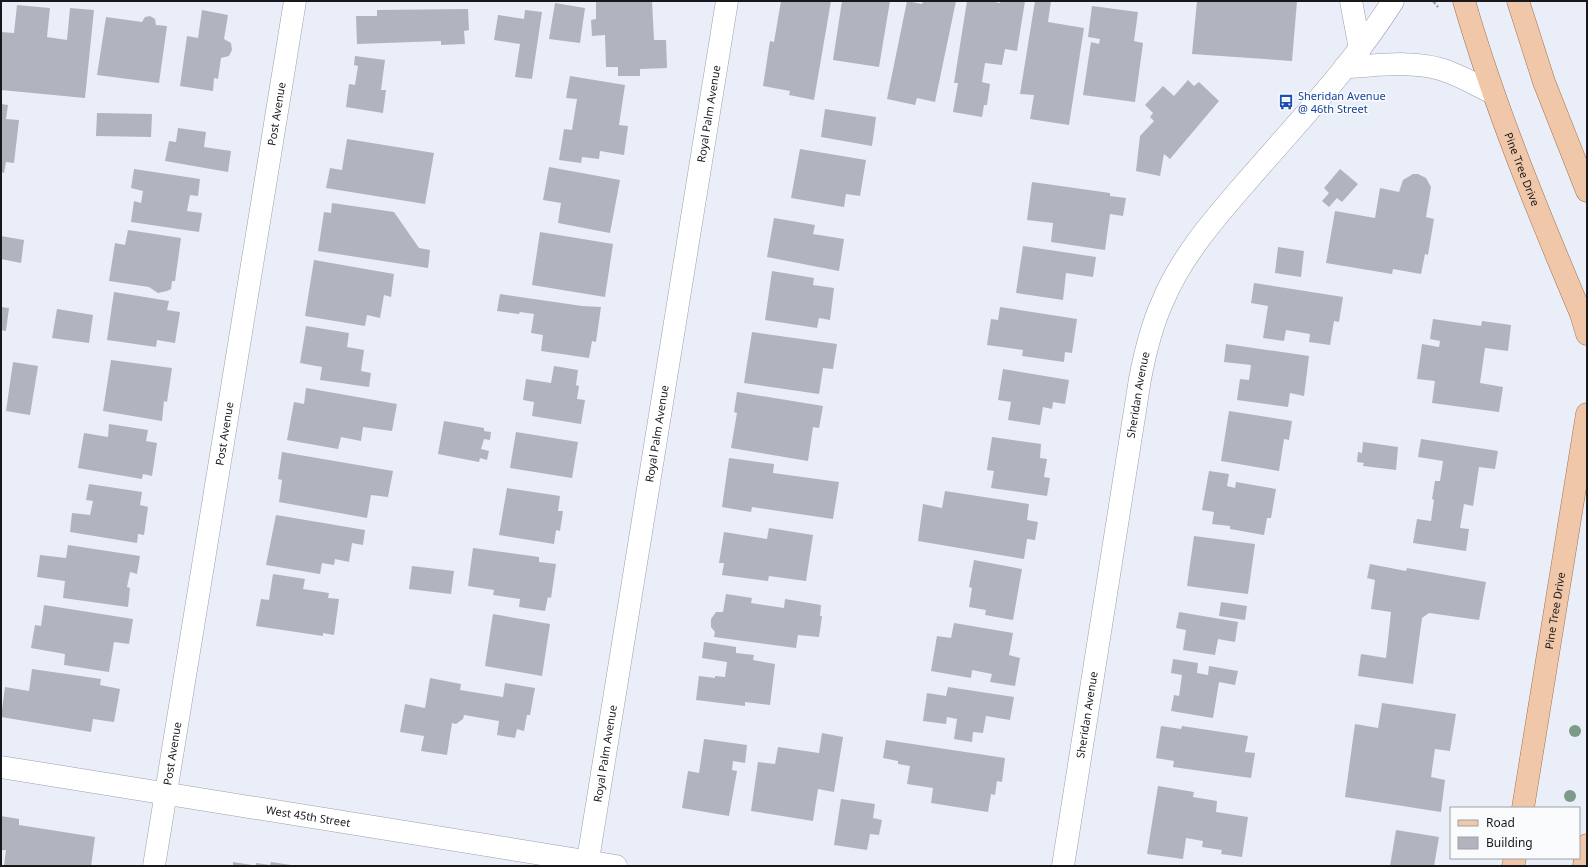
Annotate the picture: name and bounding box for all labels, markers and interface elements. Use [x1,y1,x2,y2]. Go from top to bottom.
street label: Royal Palm Avenue [693,64,724,163]
street label: Post Avenue [264,81,289,147]
place label: Sheridan Avenue @ 46th Street [1298,88,1386,116]
bus stop icon: Sheridan Avenue @ 46th Street [1277,93,1295,111]
street label: Pine Tree Drive [1501,130,1544,208]
street label: Sheridan Avenue [1123,350,1153,439]
street label: Royal Palm Avenue [641,384,672,483]
street label: Post Avenue [211,401,237,466]
street label: Pine Tree Drive [1541,571,1568,650]
street label: Sheridan Avenue [1072,670,1101,759]
street label: Royal Palm Avenue [589,704,620,803]
street label: Post Avenue [159,721,184,786]
street label: West 45th Street [265,802,352,830]
legend [1450,807,1580,859]
text: Road [1486,814,1515,831]
text: Building [1486,834,1533,851]

